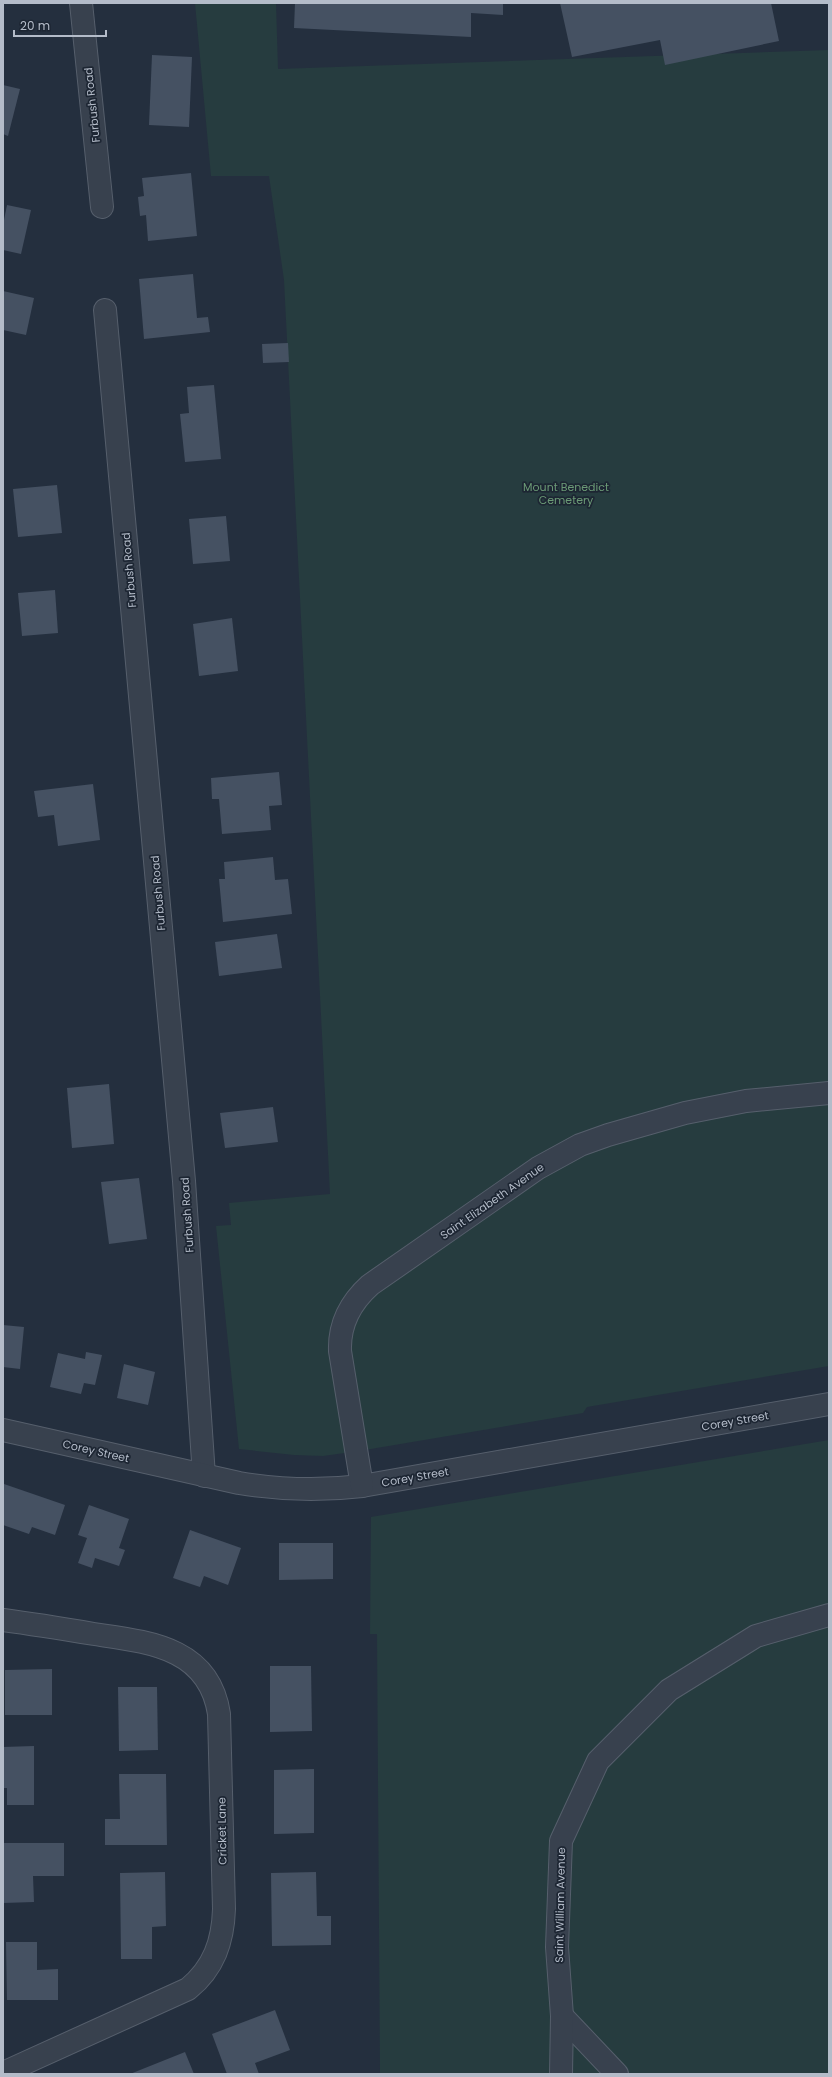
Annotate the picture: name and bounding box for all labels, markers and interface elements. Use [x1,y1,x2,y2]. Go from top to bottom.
scale bar [14,12,106,38]
text: 20 m [20,17,50,34]
street label: Furbush Road [80,67,104,143]
park label: Mount Benedict Cemetery [523,479,609,508]
street label: Furbush Road [118,532,140,608]
street label: Furbush Road [147,855,169,931]
street label: Saint Elizabeth Avenue [437,1159,547,1243]
street label: Furbush Road [176,1177,198,1253]
street label: Corey Street [700,1407,770,1435]
street label: Corey Street [61,1436,131,1466]
street label: Corey Street [380,1463,450,1491]
street label: Cricket Lane [213,1797,231,1865]
street label: Saint William Avenue [551,1847,569,1963]

